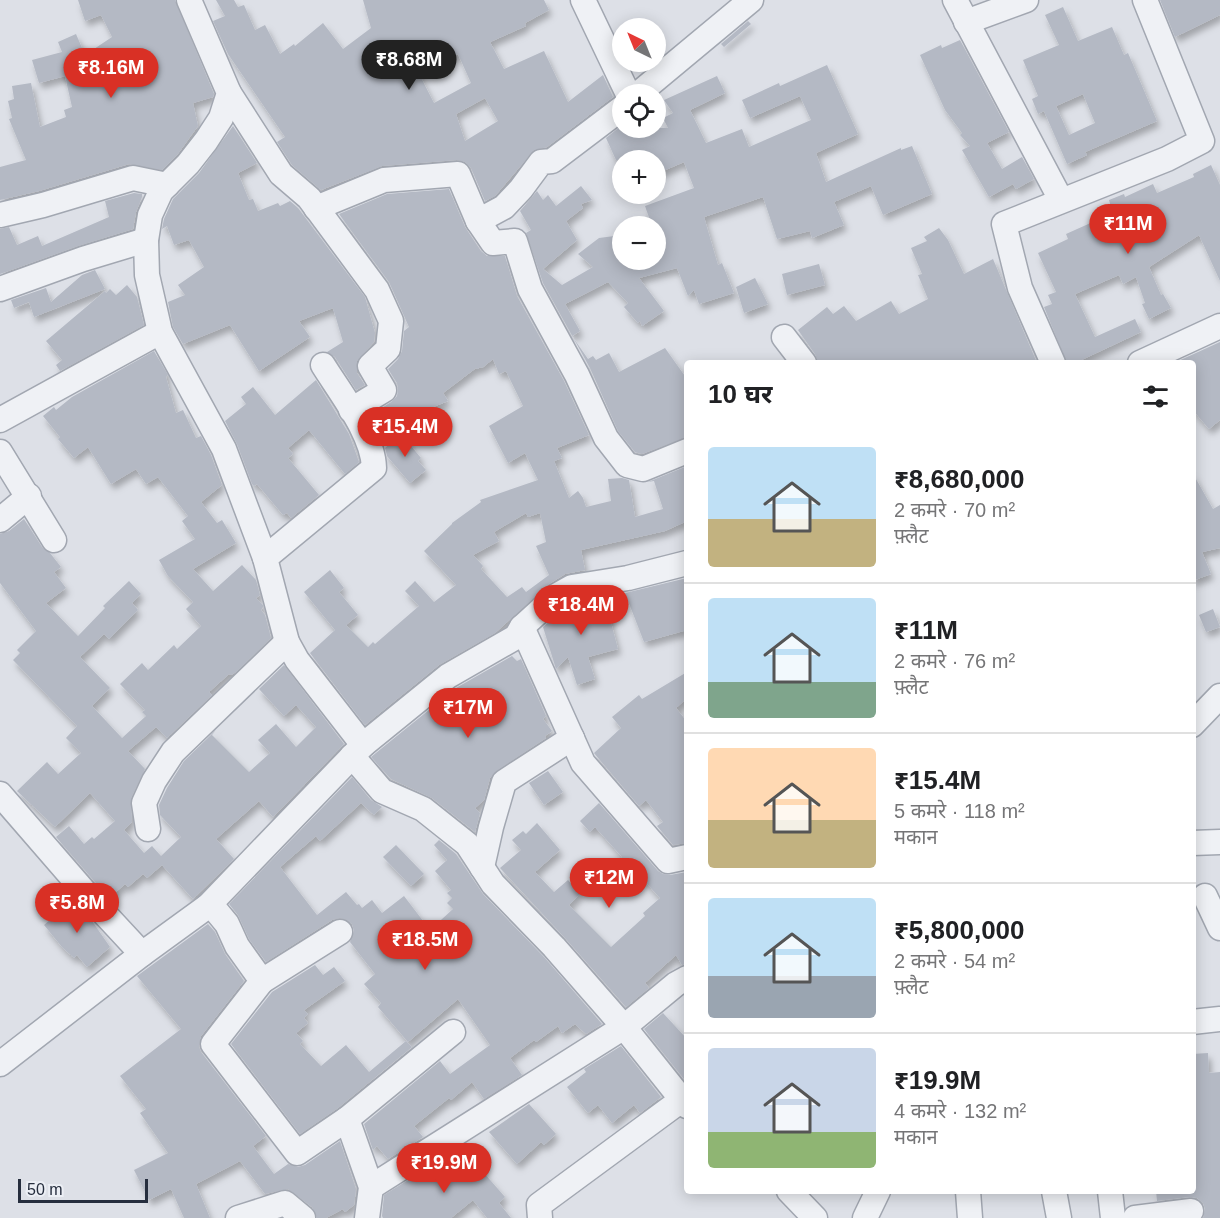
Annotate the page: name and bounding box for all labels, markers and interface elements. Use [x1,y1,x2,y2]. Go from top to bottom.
north arrow [612,18,666,72]
map controls [612,18,666,270]
pin: ₹8.68M [360,40,458,91]
pin: ₹8.16M [62,48,160,99]
text: ₹8.68M [375,48,443,70]
text: ₹8.16M [77,56,145,78]
button: locate [612,84,666,138]
button: + [612,150,666,204]
pin: ₹11M [1092,204,1164,255]
text: ₹11M [1103,212,1153,234]
button: − [612,216,666,270]
text: 10 घर [708,379,772,409]
icon: filters [1139,380,1172,413]
pin: ₹15.4M [356,407,454,458]
text: ₹15.4M [371,415,439,437]
text: ₹8,680,000 [894,464,1025,494]
icon: home [756,471,828,543]
text: 2 कमरे · 70 m² [894,499,1015,521]
text: फ़्लैट [894,525,929,547]
pin: ₹18.4M [532,585,630,636]
text: ₹18.4M [547,593,615,615]
text: ₹11M [894,615,958,645]
icon: home [756,622,828,694]
text: 2 कमरे · 76 m² [894,650,1015,672]
text: फ़्लैट [894,676,929,698]
pin: ₹17M [432,688,504,739]
text: ₹17M [443,696,493,718]
text: ₹15.4M [894,765,981,795]
icon: home [756,772,828,844]
text: 5 कमरे · 118 m² [894,800,1025,822]
text: मकान [894,826,938,848]
pin: ₹12M [573,858,645,909]
text: ₹12M [584,866,634,888]
pin: ₹5.8M [35,883,119,934]
text: ₹5.8M [49,891,105,913]
text: ₹5,800,000 [894,915,1025,945]
pin: ₹18.5M [376,920,474,971]
icon: home [756,922,828,994]
text: ₹18.5M [391,928,459,950]
text: 2 कमरे · 54 m² [894,950,1015,972]
text: फ़्लैट [894,976,929,998]
text: ₹19.9M [894,1065,981,1095]
icon: home [756,1072,828,1144]
text: 4 कमरे · 132 m² [894,1100,1026,1122]
text: मकान [894,1126,938,1148]
pin: ₹19.9M [395,1143,493,1194]
text: ₹19.9M [410,1151,478,1173]
scale bar [18,1176,148,1204]
text: 50 m [27,1181,63,1198]

